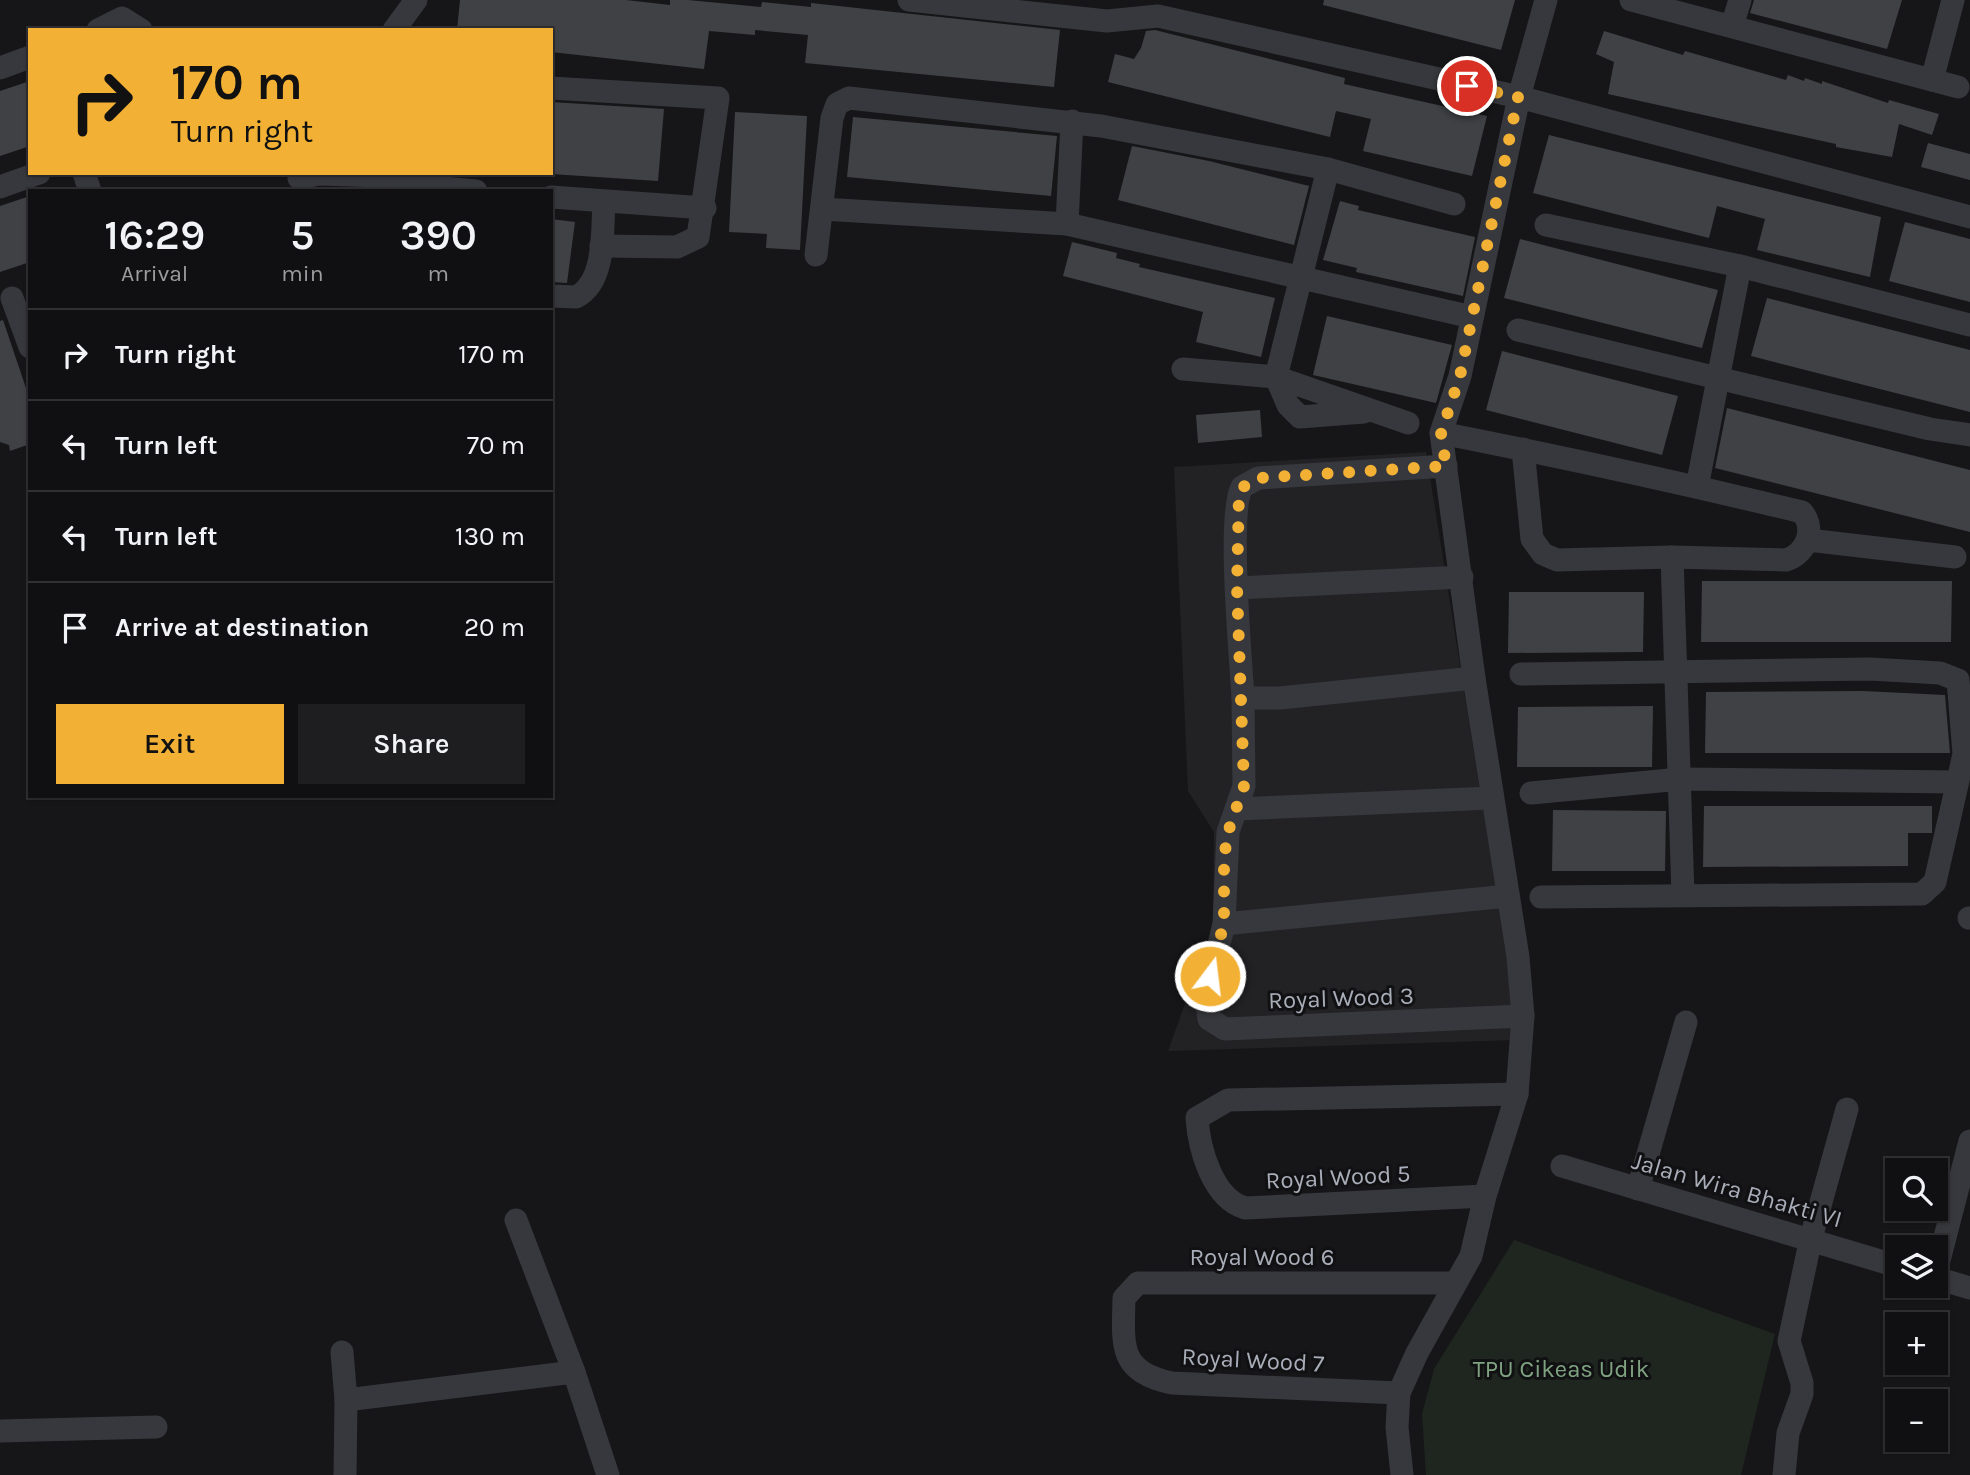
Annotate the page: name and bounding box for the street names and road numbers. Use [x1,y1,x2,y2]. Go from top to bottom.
street label: Royal Wood 3 [1268,981,1414,1015]
street label: Jalan Wira Bhakti VI [1629,1147,1845,1233]
street label: Royal Wood 5 [1265,1159,1411,1195]
street label: Royal Wood 6 [1189,1243,1335,1271]
street label: Royal Wood 7 [1181,1342,1325,1378]

